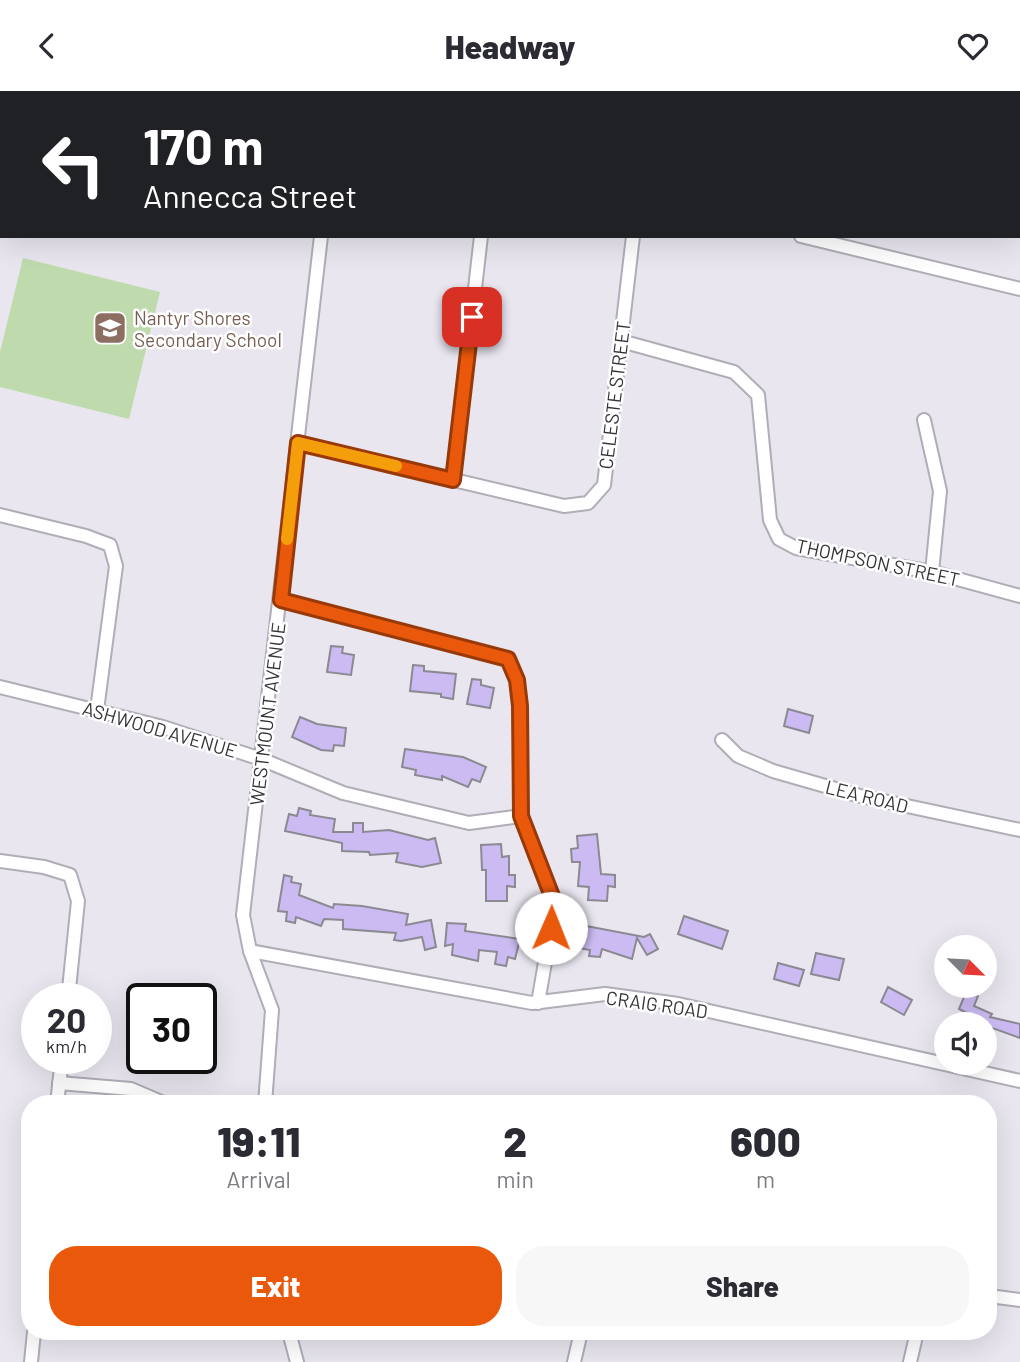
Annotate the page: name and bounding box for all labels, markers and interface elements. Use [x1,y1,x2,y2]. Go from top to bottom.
icon: back [28,27,66,65]
text: Headway [445,27,575,65]
icon: heart [954,27,992,65]
text: 170 m [143,116,263,175]
icon: left [28,119,119,210]
text: Annecca Street [143,176,357,214]
pin [442,287,502,347]
icon: arrive [453,298,491,336]
place label: Nantyr Shores Secondary School [134,306,282,351]
school or university icon: Nantyr Shores Secondary School [91,309,129,347]
street label: CELESTE STREET [594,320,634,470]
street label: THOMPSON STREET [794,533,962,591]
street label: WESTMOUNT AVENUE [244,621,290,807]
street label: ASHWOOD AVENUE [80,696,240,762]
street label: LEA ROAD [823,775,911,817]
position arrow [514,891,588,965]
north arrow [934,935,998,997]
map controls [934,935,997,1075]
speed limit sign: 30 [126,983,217,1074]
street label: CRAIG ROAD [605,985,709,1023]
text: 20 [47,998,86,1040]
button: sound [934,1012,997,1075]
text: km/h [46,1035,87,1057]
text: 19:11 [217,1115,300,1165]
text: 2 [503,1115,527,1165]
text: 600 [730,1115,801,1165]
text: Arrival [227,1165,291,1193]
text: min [497,1165,534,1193]
text: m [756,1165,775,1193]
button: Exit [49,1246,502,1326]
button: Share [516,1246,969,1326]

